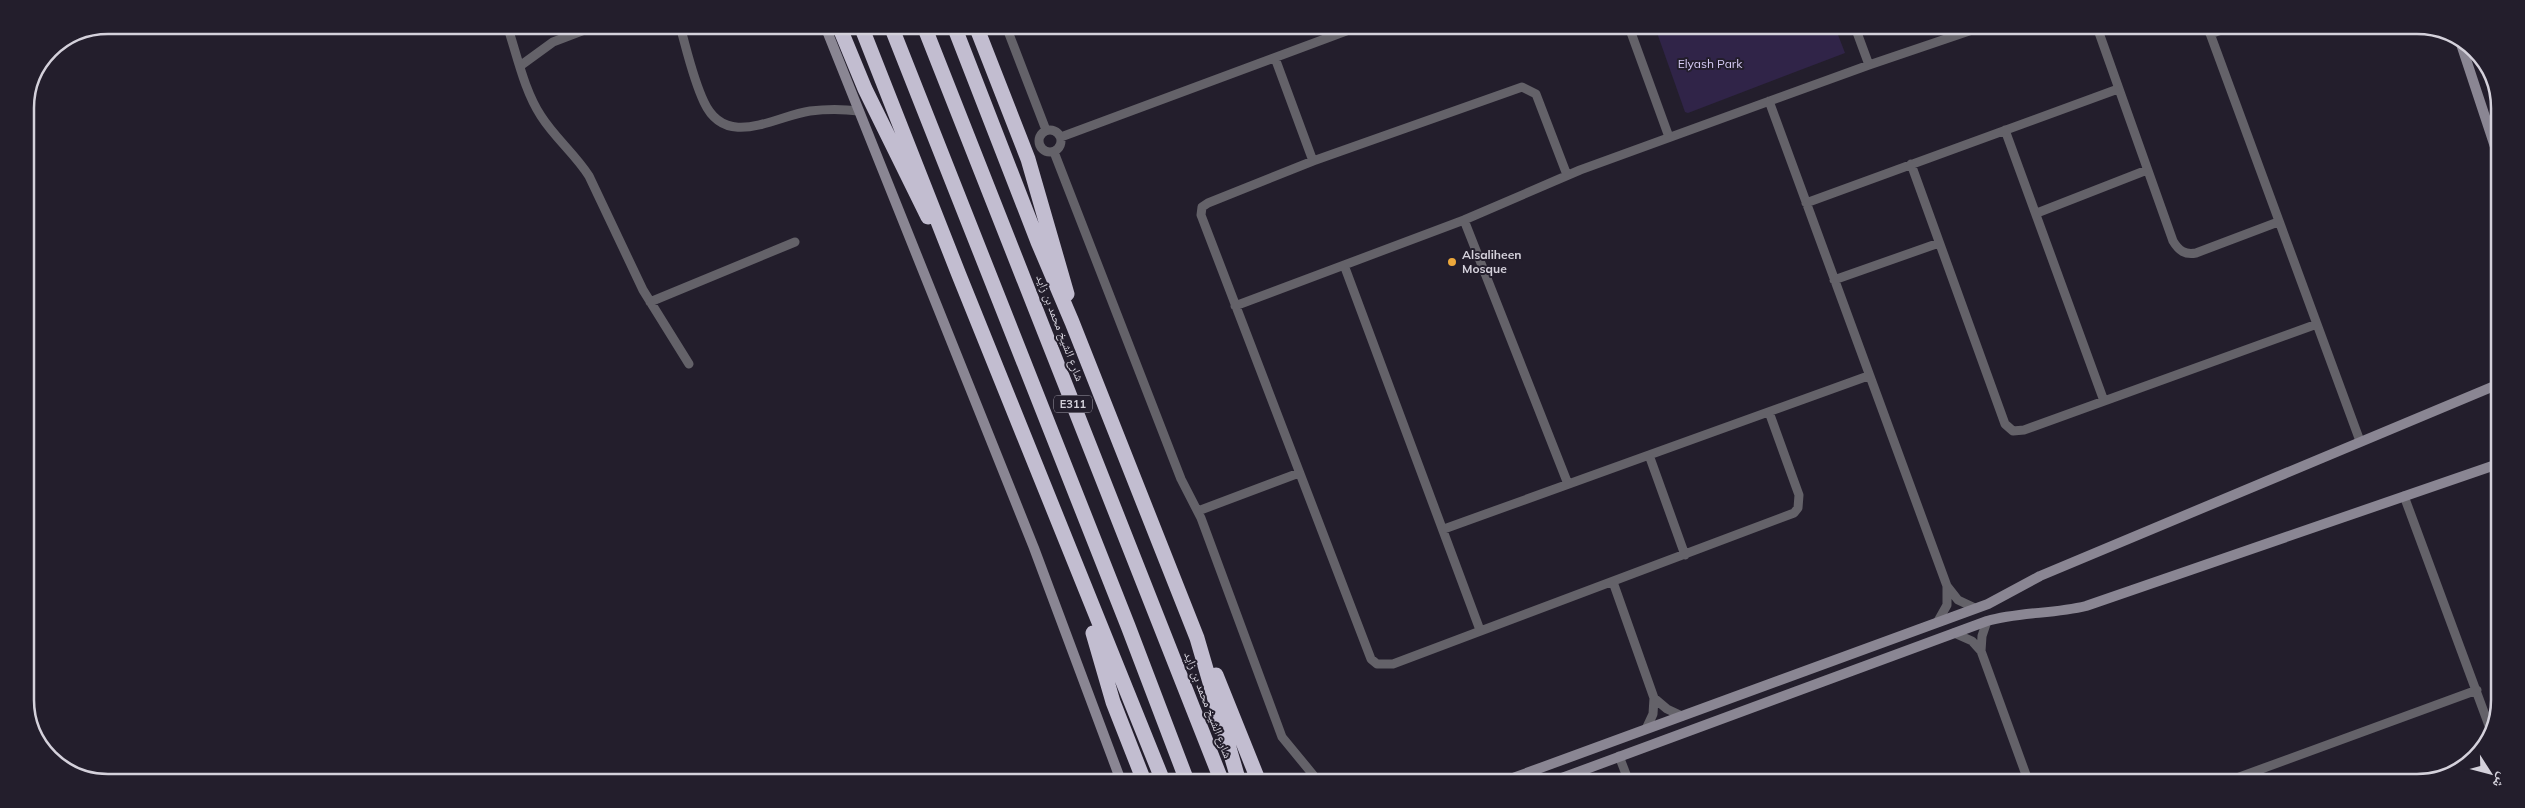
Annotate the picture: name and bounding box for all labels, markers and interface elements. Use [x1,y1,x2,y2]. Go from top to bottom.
park label: Elyash Park [1678,56,1743,71]
place label: Alsaliheen Mosque [1462,247,1521,276]
marker: Alsaliheen Mosque [1446,256,1458,268]
street label: شارع الشيخ محمد بن زايد [1032,273,1088,384]
road number: E311 [1054,396,1092,412]
street label: شارع الشيخ محمد بن زايد [1180,650,1236,761]
north arrow [2465,748,2515,798]
text: ش [2489,769,2512,792]

